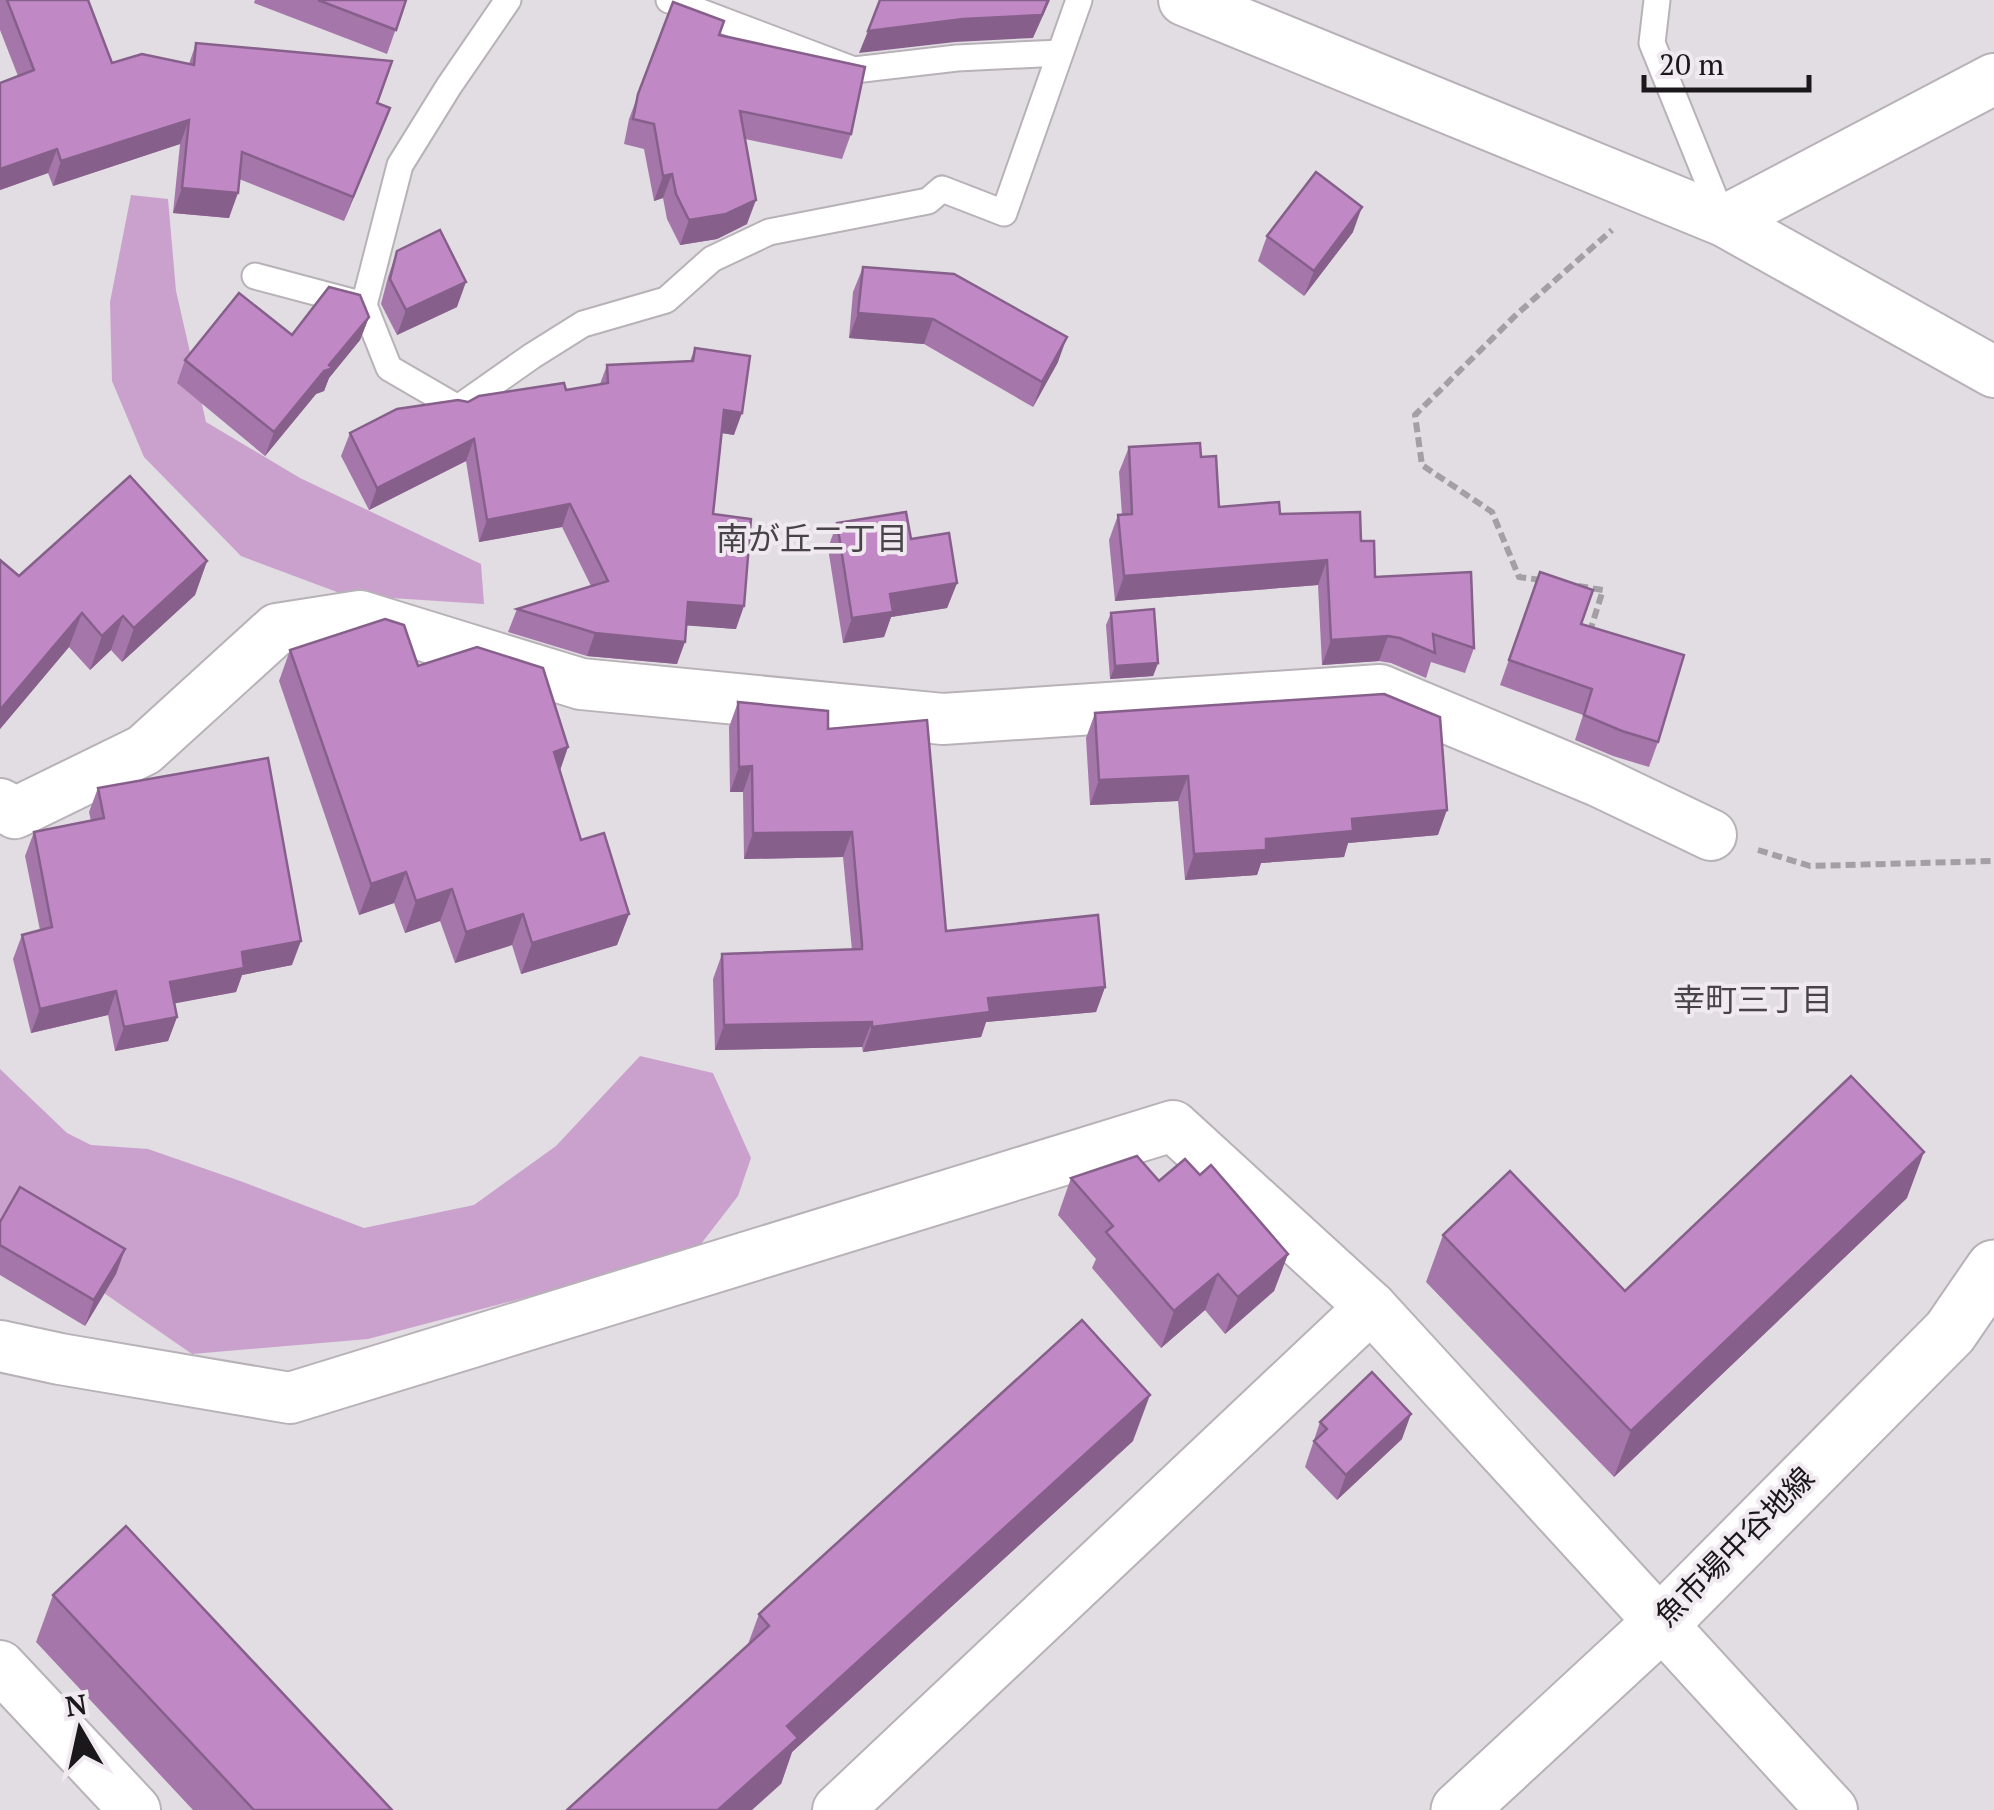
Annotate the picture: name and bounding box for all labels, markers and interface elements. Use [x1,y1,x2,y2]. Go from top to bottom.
scale bar [1644,30,1809,92]
text: 20 m [1659,44,1724,84]
district label: 南が丘二丁目 [716,517,908,559]
district label: 幸町三丁目 [1673,978,1833,1020]
street label: 魚市場中谷地線 [1646,1458,1823,1635]
north arrow [30,1680,130,1780]
text: N [63,1685,89,1725]

